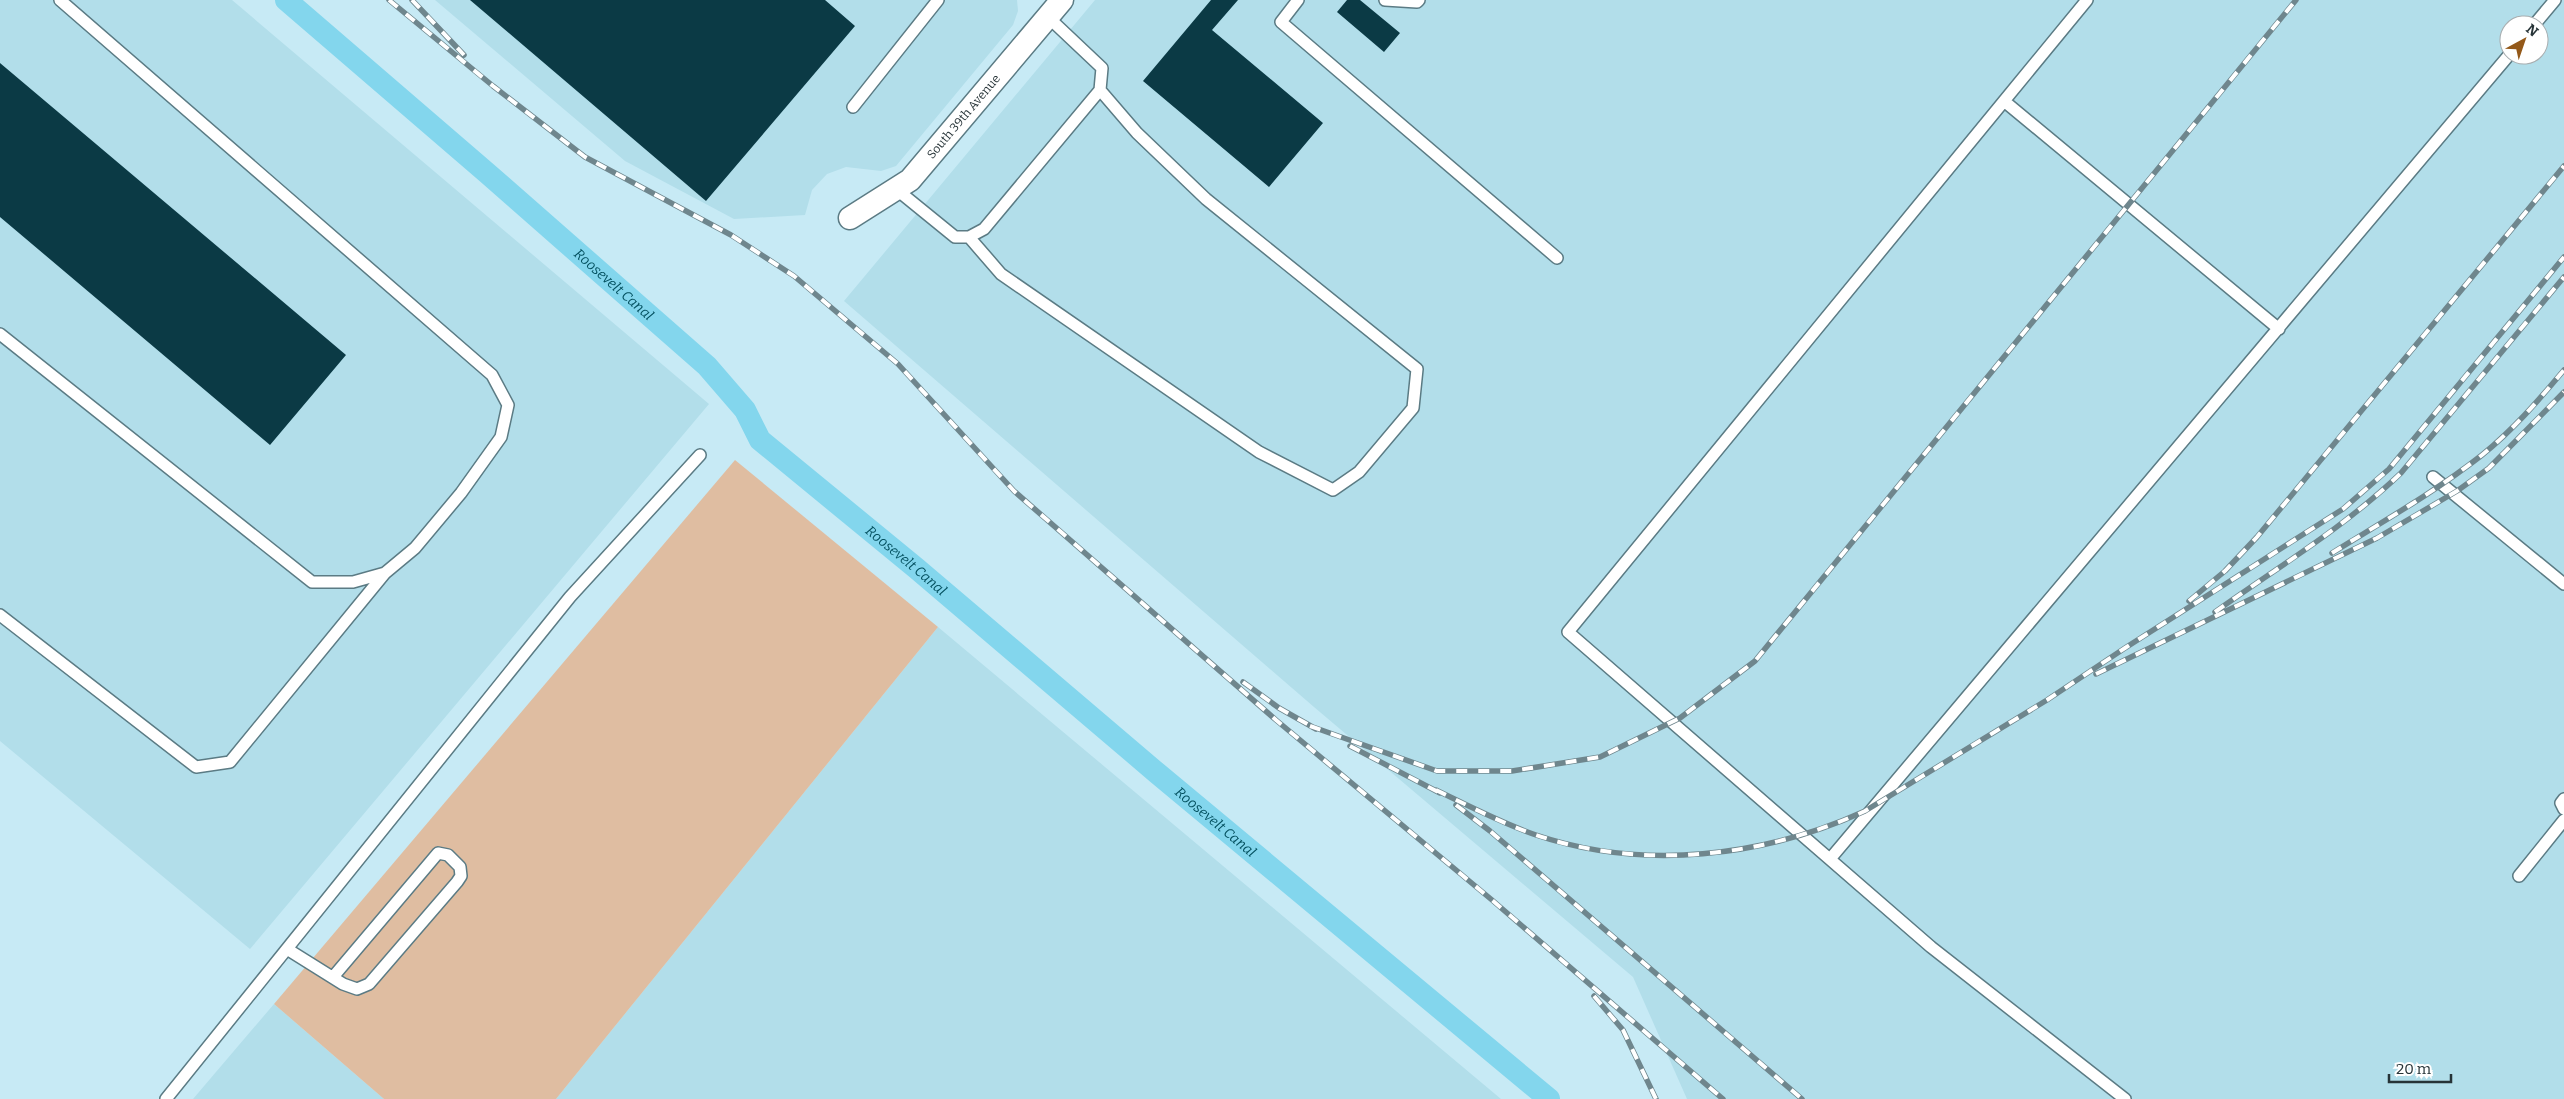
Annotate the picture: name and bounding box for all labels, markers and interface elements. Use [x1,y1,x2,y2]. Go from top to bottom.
north arrow [2499,15,2549,65]
text: N [2522,20,2542,41]
street label: South 39th Avenue [924,72,1003,162]
water label: Roosevelt Canal [570,245,657,324]
water label: Roosevelt Canal [862,522,950,599]
water label: Roosevelt Canal [1171,784,1259,861]
scale bar [2389,1052,2452,1084]
text: 20 m [2396,1060,2432,1078]

